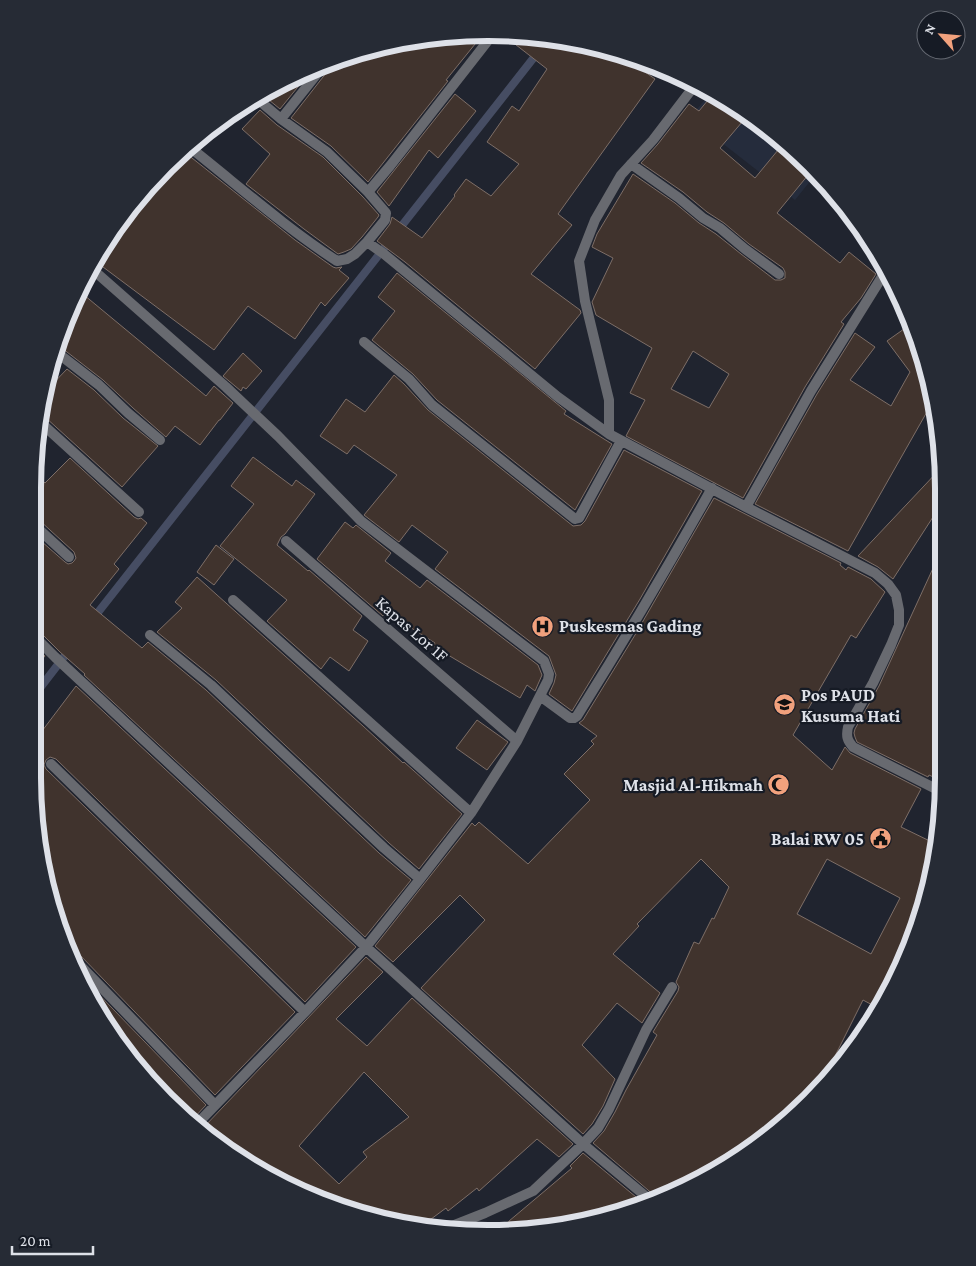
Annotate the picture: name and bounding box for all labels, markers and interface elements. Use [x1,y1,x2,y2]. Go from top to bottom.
north arrow [916,10,966,60]
text: N [920,21,939,37]
street label: Kapas Lor 1F [372,592,452,666]
hospital icon: Puskesmas Gading [531,614,555,638]
place label: Puskesmas Gading [559,616,701,636]
place label: Pos PAUD Kusuma Hati [801,685,901,726]
school or university icon: Pos PAUD Kusuma Hati [773,693,797,717]
mosque icon: Masjid Al-Hikmah [767,773,791,797]
place label: Masjid Al-Hikmah [623,775,764,796]
public building icon: Balai RW 05 [868,827,892,851]
place label: Balai RW 05 [771,829,864,849]
scale bar [12,1224,94,1256]
text: 20 m [20,1233,51,1249]

